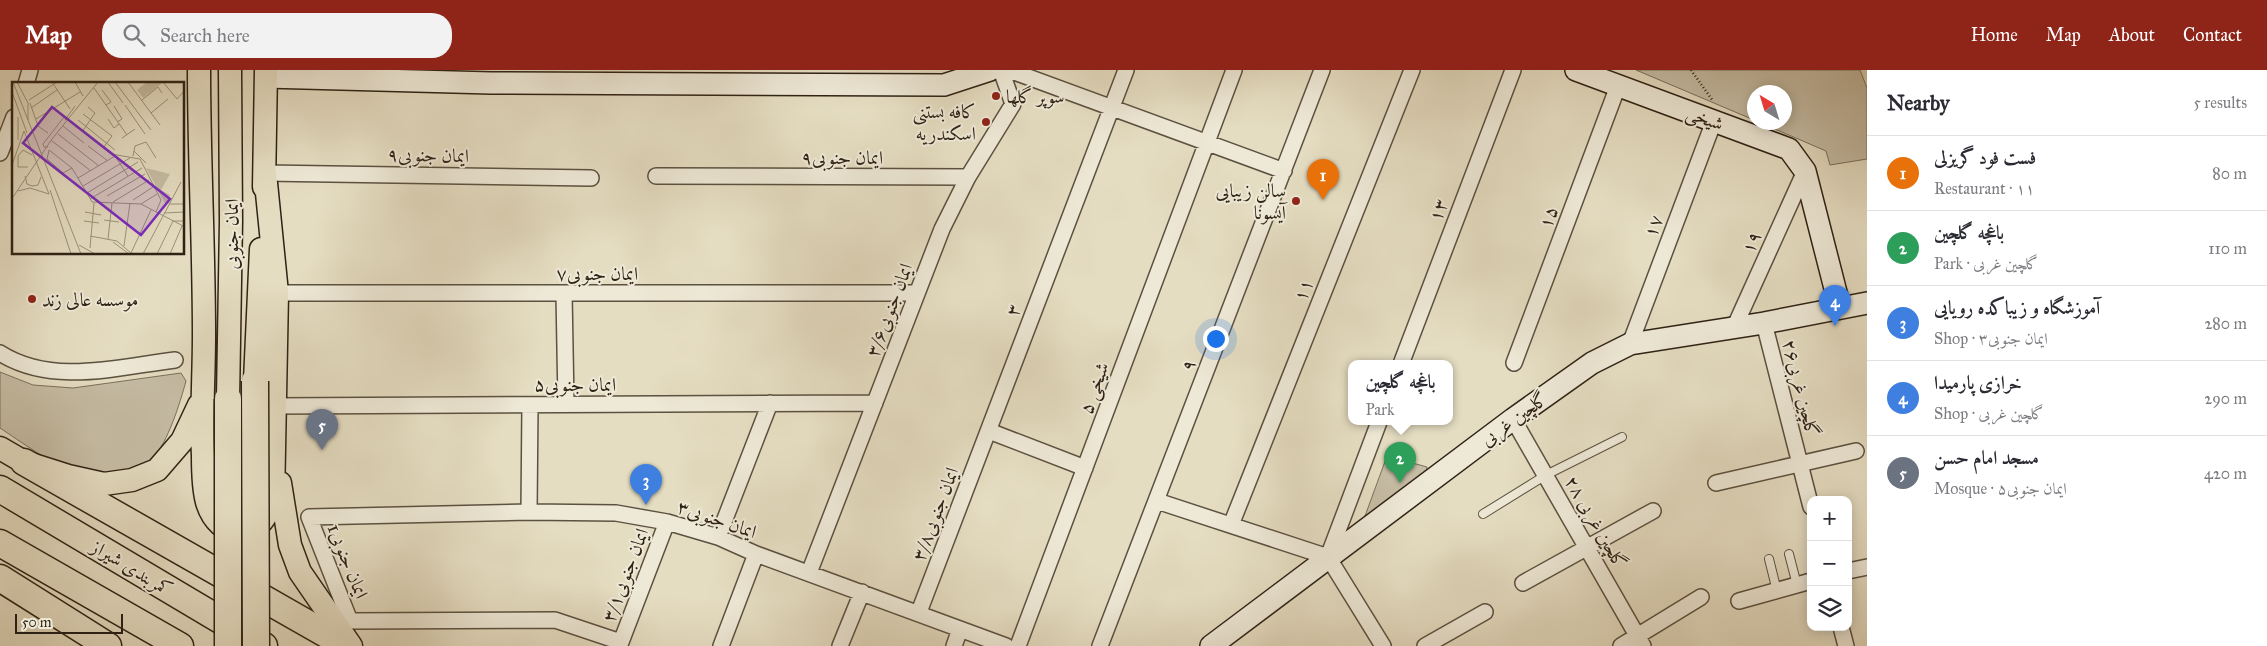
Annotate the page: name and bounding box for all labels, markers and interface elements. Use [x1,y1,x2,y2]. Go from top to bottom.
search box [102,13,452,58]
text: Map [25,20,72,50]
icon: search [120,21,148,49]
text: Search here [160,24,250,47]
text: Home [1971,24,2018,46]
text: Map [2046,24,2081,46]
text: About [2109,24,2155,46]
text: Contact [2183,24,2242,46]
inset map [12,82,185,255]
place label: سوپر گلها [1006,85,1065,109]
north arrow [1747,85,1792,130]
marker: سوپر گلها [990,90,1002,102]
text: Nearby [1887,90,1950,116]
text: 5 results [2193,93,2247,112]
place label: کافه بستنی اسکندریه [912,100,976,146]
street label: شیخی [1682,101,1727,137]
marker: کافه بستنی اسکندریه [980,116,992,128]
street label: ایمان جنوبی۹ [387,143,469,170]
street label: ایمان جنوبی۹ [801,146,883,172]
text: فست فود گریزلی [1934,146,2036,169]
pin: 1 [1307,159,1339,200]
text: 1 [1900,164,1906,183]
text: 80 m [2212,164,2247,183]
place label: سالن زیبایی آیسونا [1216,179,1288,225]
text: Restaurant · ۱۱ [1934,179,2035,198]
marker: سالن زیبایی آیسونا [1290,195,1302,207]
street label: ۱۳ [1423,195,1453,225]
street label: ایمان جنوبی [220,199,246,269]
street label: ۱۵ [1533,202,1563,232]
street label: ۱۷ [1638,211,1668,241]
text: باغچه گلچین [1934,221,2004,244]
street label: ۱۹ [1736,227,1766,257]
text: 2 [1899,239,1907,258]
text: 110 m [2208,239,2247,258]
text: Park · گلچین غربی [1934,254,2038,273]
street label: ایمان جنوبی۳/۶ [861,260,920,361]
street label: ایمان جنوبی۷ [556,262,638,288]
street label: ۱۱ [1288,275,1318,305]
pin: 4 [1819,285,1851,326]
place label: موسسه عالی زند [42,288,138,312]
marker: موسسه عالی زند [26,293,38,305]
text: آموزشگاه و زیباکده رویایی [1934,296,2100,319]
street label: ۳ [1000,301,1026,319]
text: 3 [1900,314,1906,333]
text: 280 m [2204,314,2247,333]
your location [1203,326,1229,352]
text: Shop · ایمان جنوبی۳ [1934,329,2048,348]
street label: گلچین غربی۲۶ [1775,337,1824,440]
street label: ۹ [1175,356,1201,374]
street label: شیخی ۵ [1074,359,1116,418]
popup [1348,360,1453,425]
text: باغچه گلچین [1365,370,1436,393]
text: خرازی پارمیدا [1934,371,2022,394]
street label: ایمان جنوبی۵ [534,373,616,399]
street label: گلچین غربی [1476,387,1554,453]
text: 4 [1899,389,1907,408]
text: 290 m [2204,389,2247,408]
text: Park [1365,400,1394,419]
text: Shop · گلچین غربی [1934,404,2044,423]
pin: 5 [306,409,338,450]
pin: 2 [1384,442,1416,483]
text: مسجد امام حسن [1934,446,2039,469]
pin: 3 [630,464,662,505]
street label: ایمان جنوبی۳/۸ [907,464,966,565]
text: 5 [1899,464,1907,483]
text: 420 m [2204,464,2247,483]
street label: گلچین غربی ۲۸ [1558,471,1632,574]
text: Mosque · ایمان جنوبی۵ [1934,479,2067,498]
street label: ایمان جنوبی۳ [673,495,760,546]
map controls [1807,496,1852,631]
button: + [1807,496,1852,541]
street label: 1ایمان جنوبی [320,520,373,603]
street label: ایمان جنوبی۳/۱ [597,525,656,626]
street label: کمربندی شیراز [85,534,177,602]
button: − [1807,541,1852,586]
button: layers [1807,586,1852,631]
scale bar [15,611,122,634]
text: 50 m [22,614,51,631]

